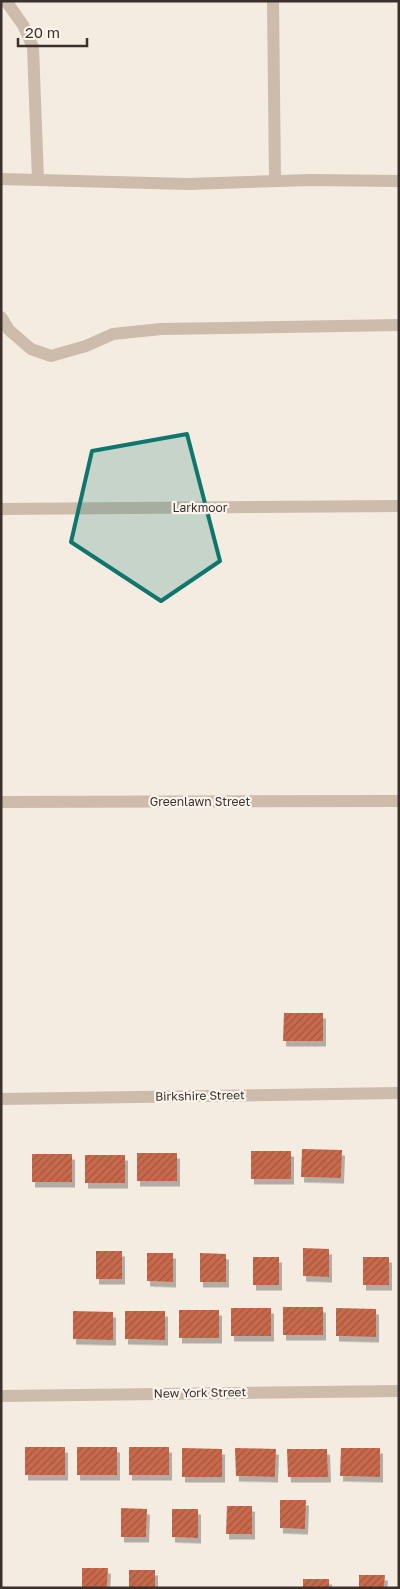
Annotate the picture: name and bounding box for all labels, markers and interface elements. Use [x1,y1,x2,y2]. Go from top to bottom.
scale bar [18,15,86,47]
text: 20 m [25,23,60,41]
street label: Larkmoor [173,500,228,515]
street label: Greenlawn Street [150,794,250,809]
street label: Birkshire Street [155,1087,245,1104]
street label: New York Street [154,1384,247,1401]

